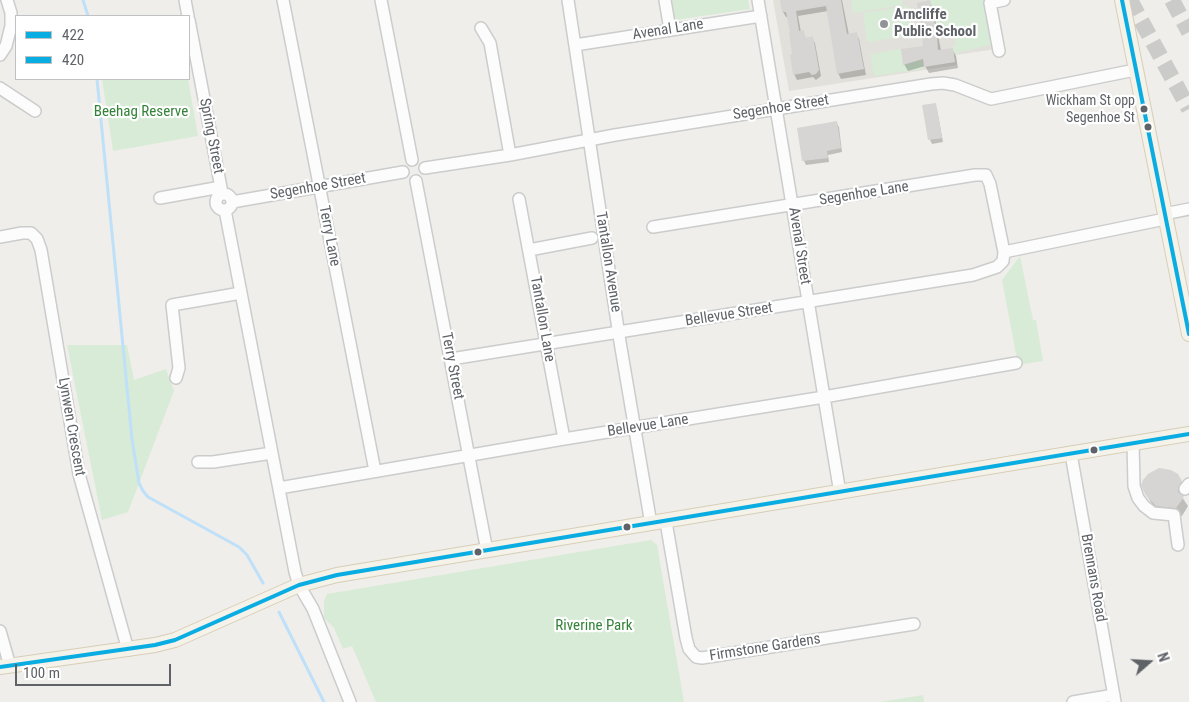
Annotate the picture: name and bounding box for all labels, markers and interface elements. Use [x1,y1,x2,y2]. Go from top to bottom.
place label: Arncliffe Public School [894,6,976,41]
legend [15,15,190,80]
street label: Avenal Lane [631,16,705,44]
marker: Arncliffe Public School [878,18,890,30]
text: 422 [62,26,84,44]
text: 420 [62,51,84,69]
street label: Segenhoe Street [732,92,830,124]
place label: Wickham St opp Segenhoe St [1046,93,1135,125]
street label: Spring Street [195,97,227,175]
park label: Beehag Reserve [94,103,188,121]
marker: Wickham St opp Segenhoe St [1139,104,1149,114]
unlabelled marker [1143,122,1153,132]
street label: Segenhoe Street [269,170,367,204]
street label: Segenhoe Lane [818,178,910,210]
street label: Terry Lane [314,204,344,268]
street label: Avenal Street [784,206,814,286]
street label: Tantallon Avenue [591,211,625,313]
street label: Tantallon Lane [526,275,558,363]
street label: Bellevue Street [684,299,774,331]
street label: Terry Street [437,331,467,401]
street label: Lynwen Crescent [53,376,89,478]
street label: Bellevue Lane [606,411,690,441]
unlabelled marker [1089,445,1099,455]
unlabelled marker [622,522,632,532]
street label: Brennans Road [1076,533,1110,623]
unlabelled marker [473,547,483,557]
park label: Riverine Park [555,617,633,635]
street label: Firmstone Gardens [708,630,822,666]
north arrow [1124,637,1174,687]
text: N [1154,650,1172,664]
scale bar [18,654,174,686]
text: 100 m [23,664,60,682]

